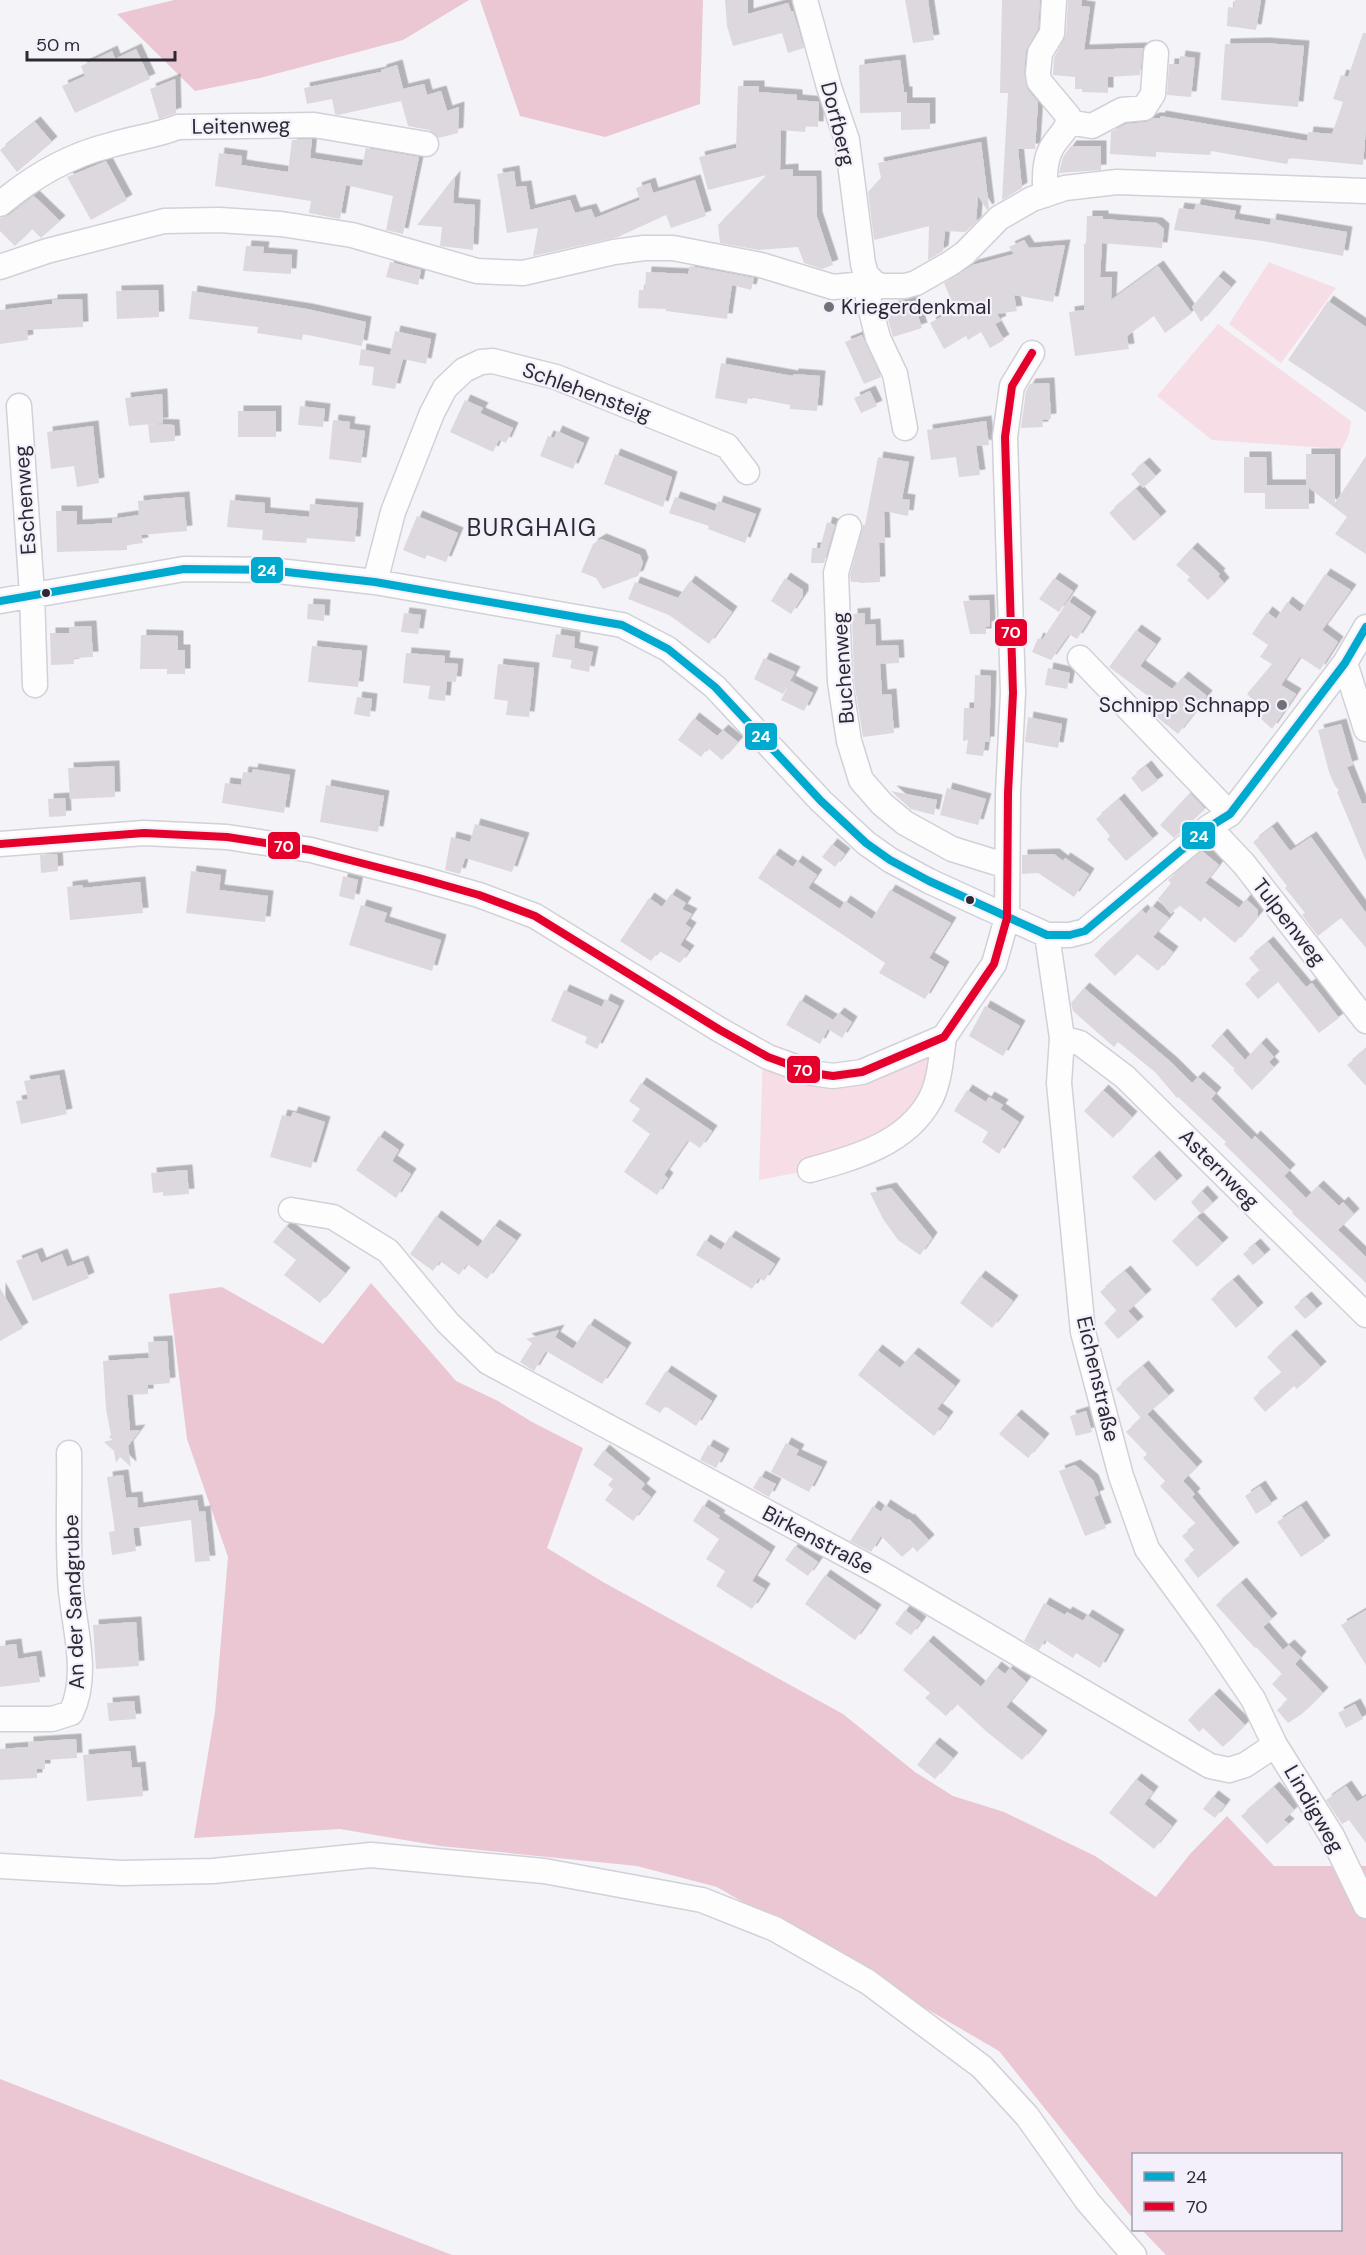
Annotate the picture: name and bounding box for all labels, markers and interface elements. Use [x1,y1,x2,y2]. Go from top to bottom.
scale bar [27,24,176,62]
text: 50 m [36,33,80,57]
street label: Dorfberg [814,79,862,169]
street label: Leitenweg [191,111,291,141]
place label: Kriegerdenkmal [841,293,991,321]
marker: Kriegerdenkmal [822,300,836,314]
street label: Schlehensteig [518,356,656,428]
street label: Eschenweg [7,444,43,556]
district label: BURGHAIG [467,512,597,543]
line badge: 24 [250,556,284,584]
text: 24 [257,560,277,581]
unlabelled marker [40,587,52,599]
street label: Buchenweg [825,611,861,725]
line badge: 70 [994,618,1028,647]
text: 70 [1001,622,1021,643]
place label: Schnipp Schnapp [1099,691,1270,719]
marker: Schnipp Schnapp [1275,698,1289,712]
line badge: 24 [744,722,778,751]
text: 24 [751,726,771,747]
line badge: 24 [1181,821,1216,850]
text: 24 [1189,826,1209,847]
line badge: 70 [267,831,301,860]
text: 70 [274,836,294,857]
street label: Tulpenweg [1246,872,1332,972]
unlabelled marker [964,894,976,906]
line badge: 70 [786,1055,821,1084]
text: 70 [793,1060,813,1081]
street label: Asternweg [1173,1123,1265,1215]
street label: Eichenstraße [1070,1313,1126,1445]
street label: Birkenstraße [757,1499,879,1581]
street label: An der Sandgrube [57,1514,91,1690]
street label: Lindigweg [1278,1760,1351,1858]
legend [1132,2153,1342,2231]
text: 24 [1186,2165,1207,2189]
text: 70 [1186,2195,1208,2219]

